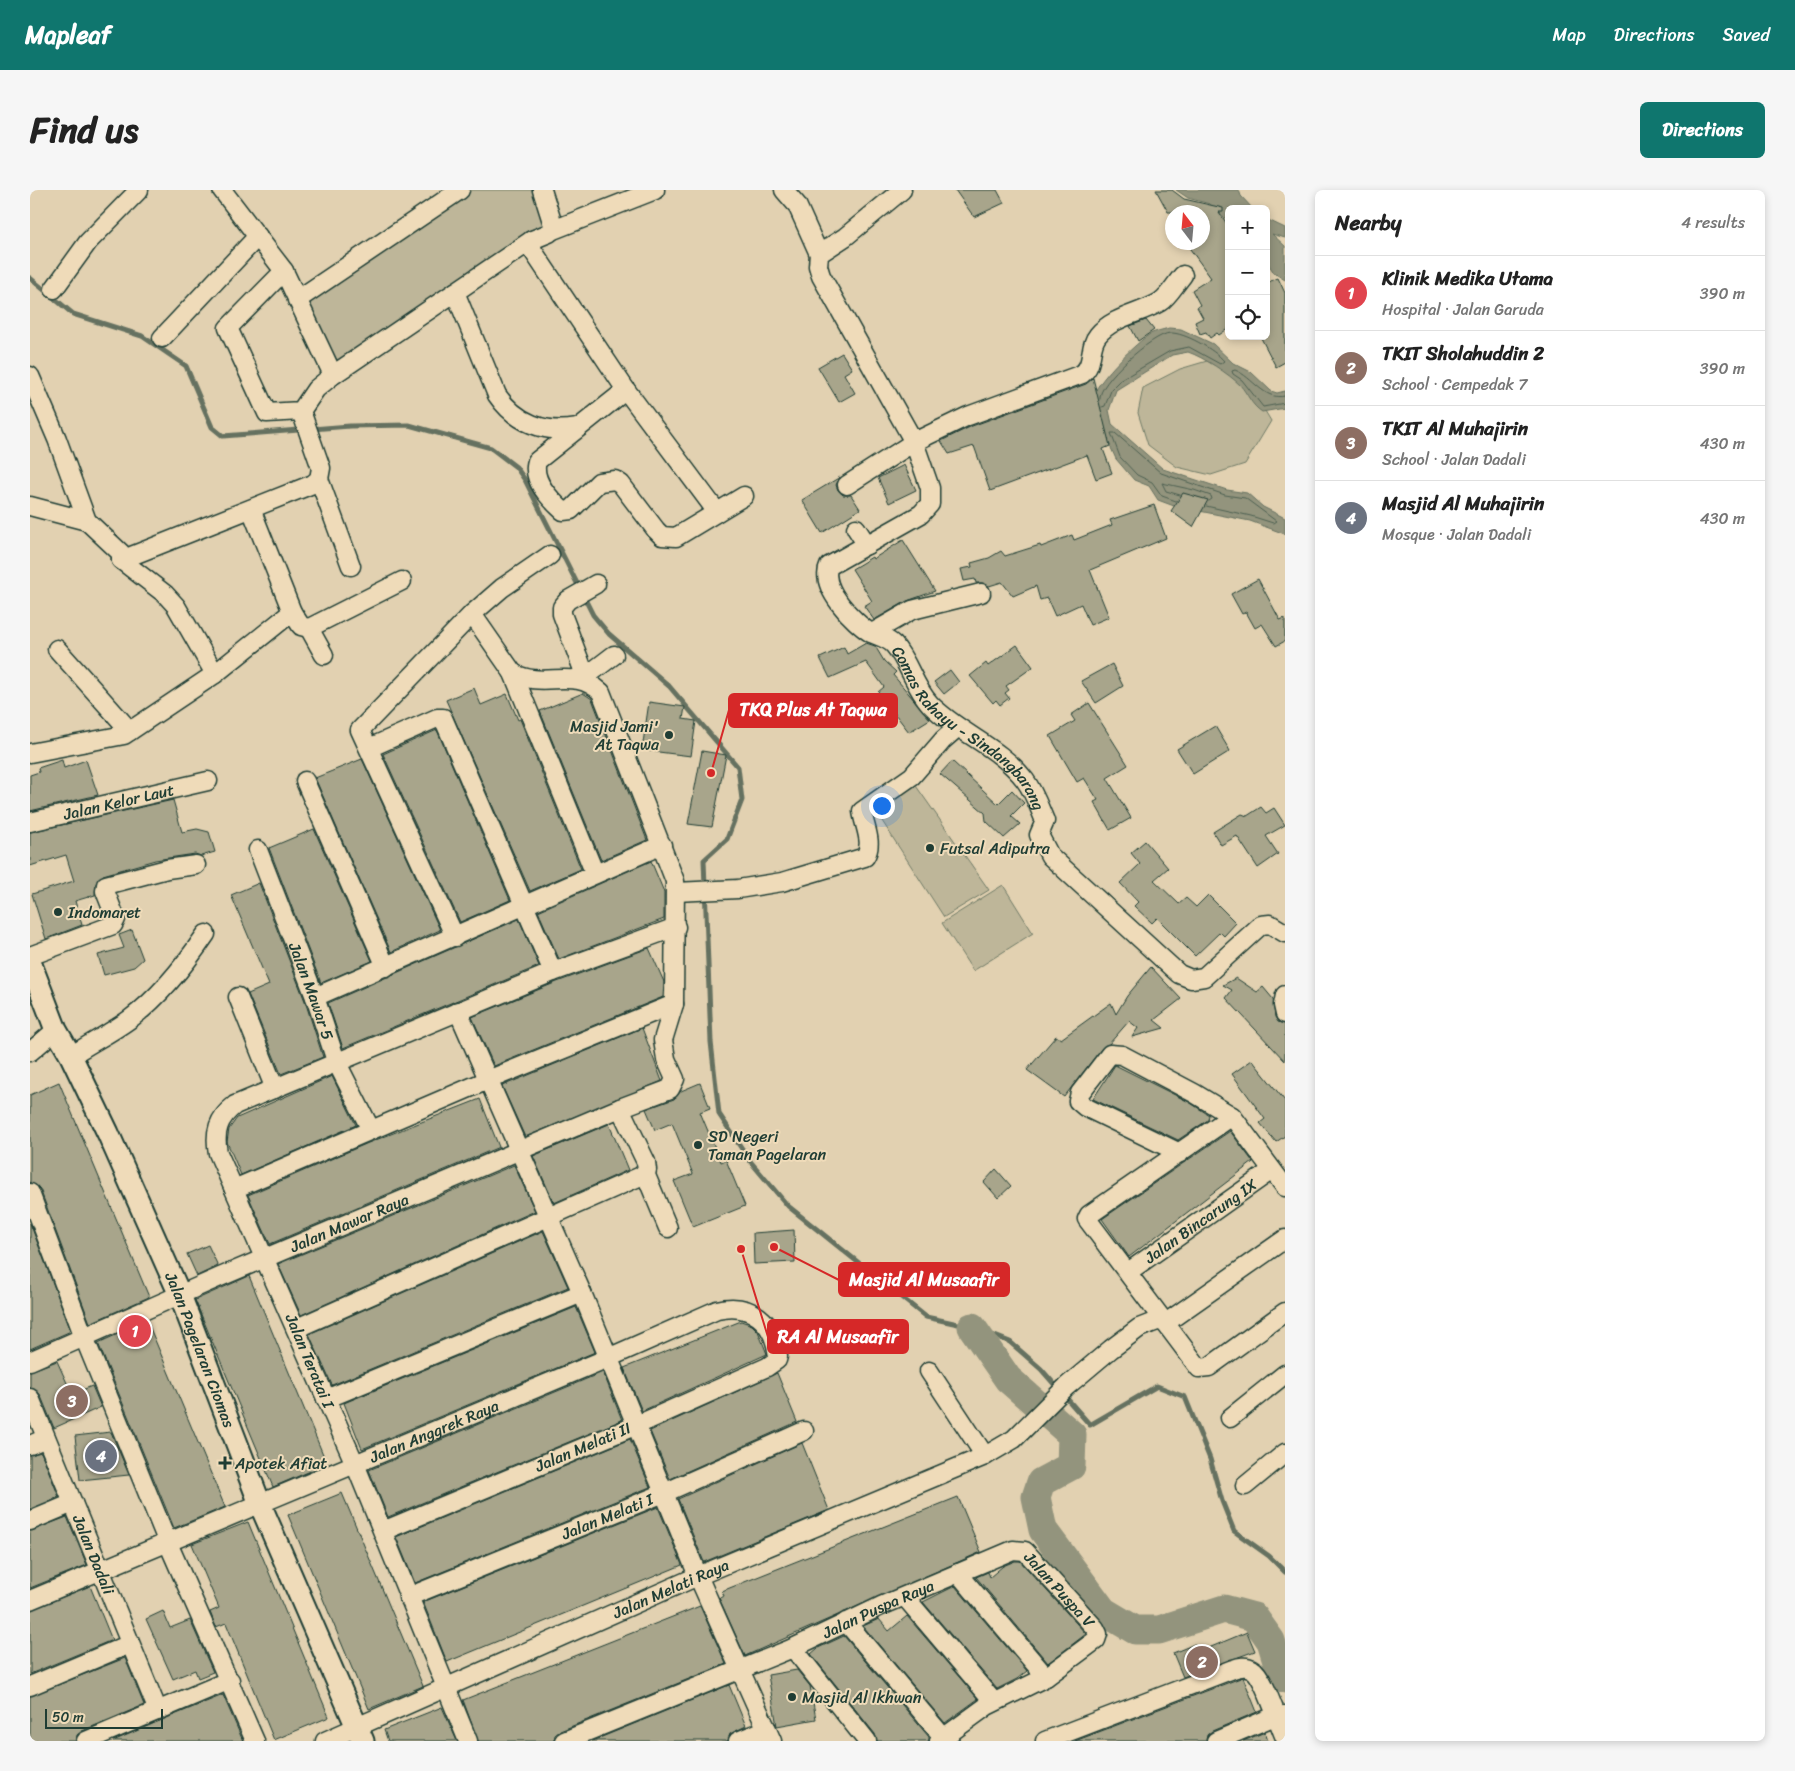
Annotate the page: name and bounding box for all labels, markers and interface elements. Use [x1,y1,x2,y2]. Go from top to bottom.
text: Mapleaf [25,14,111,56]
text: Map [1553,19,1586,51]
text: Directions [1614,19,1695,51]
text: Saved [1723,19,1770,51]
text: Find us [30,99,138,161]
button: Directions [1640,102,1765,158]
text: Nearby [1335,204,1401,242]
north arrow [1165,205,1210,250]
map controls [1225,205,1270,340]
button: + [1225,205,1270,250]
text: 4 results [1681,208,1745,237]
button: − [1225,250,1270,295]
text: Klinik Medika Utama [1382,262,1553,295]
text: 1 [1348,279,1354,308]
text: 390 m [1700,279,1745,308]
button: locate [1225,295,1270,340]
text: Hospital · Jalan Garuda [1382,295,1544,324]
text: TKIT Sholahuddin 2 [1382,337,1544,370]
text: 2 [1346,354,1356,383]
text: 390 m [1700,354,1745,383]
text: School · Cempedak 7 [1382,370,1527,399]
text: TKIT Al Muhajirin [1382,412,1528,445]
text: 3 [1347,429,1355,458]
text: 430 m [1700,429,1745,458]
text: School · Jalan Dadali [1382,445,1526,474]
text: Masjid Al Muhajirin [1382,487,1544,520]
text: 4 [1346,504,1356,533]
text: 430 m [1700,504,1745,533]
text: Mosque · Jalan Dadali [1382,520,1531,549]
street label: Comas Rahayu - Sindangbarang [884,639,1053,815]
callout: TKQ Plus At Taqwa [729,694,897,727]
text: TKQ Plus At Taqwa [739,694,888,726]
place label: Masjid Jami' At Taqwa [570,712,660,759]
marker: Masjid Jami' At Taqwa [663,729,675,741]
street label: Jalan Kelor Laut [59,775,177,829]
your location [869,793,895,819]
place label: Futsal Adiputra [940,834,1051,863]
marker: Futsal Adiputra [924,842,936,854]
place label: Indomaret [67,898,141,927]
marker: Indomaret [52,906,64,918]
street label: Jalan Mawar 5 [280,937,343,1044]
place label: SD Negeri Taman Pagelaran [708,1122,827,1169]
marker: SD Negeri Taman Pagelaran [692,1139,704,1151]
street label: Jalan Bincarung IX [1137,1170,1264,1272]
street label: Jalan Mawar Raya [284,1184,413,1261]
callout: Masjid Al Musaafir [839,1263,1009,1296]
text: Masjid Al Musaafir [848,1264,1001,1296]
street label: Jalan Pagelaran Ciomas [157,1266,244,1432]
street label: Jalan Teratai I [277,1308,344,1414]
pin: 1 [119,1312,151,1350]
callout: RA Al Musaafir [768,1320,908,1353]
text: RA Al Musaafir [776,1321,900,1353]
pin: 3 [56,1382,88,1420]
street label: Jalan Anggrek Raya [364,1391,503,1471]
street label: Jalan Melati II [530,1414,636,1481]
pin: 4 [85,1437,117,1475]
place label: Apotek Afiat [234,1449,327,1478]
marker: Apotek Afiat [219,1457,231,1469]
street label: Jalan Melati I [556,1484,659,1548]
street label: Jalan Dadali [64,1509,124,1599]
street label: Jalan Puspa V [1016,1544,1103,1635]
street label: Jalan Melati Raya [607,1550,734,1627]
street label: Jalan Puspa Raya [816,1571,939,1647]
pin: 2 [1186,1643,1218,1681]
place label: Masjid Al Ikhwan [802,1683,922,1712]
marker: Masjid Al Ikhwan [786,1691,798,1703]
text: 50 m [52,1705,84,1730]
scale bar [45,1706,162,1729]

